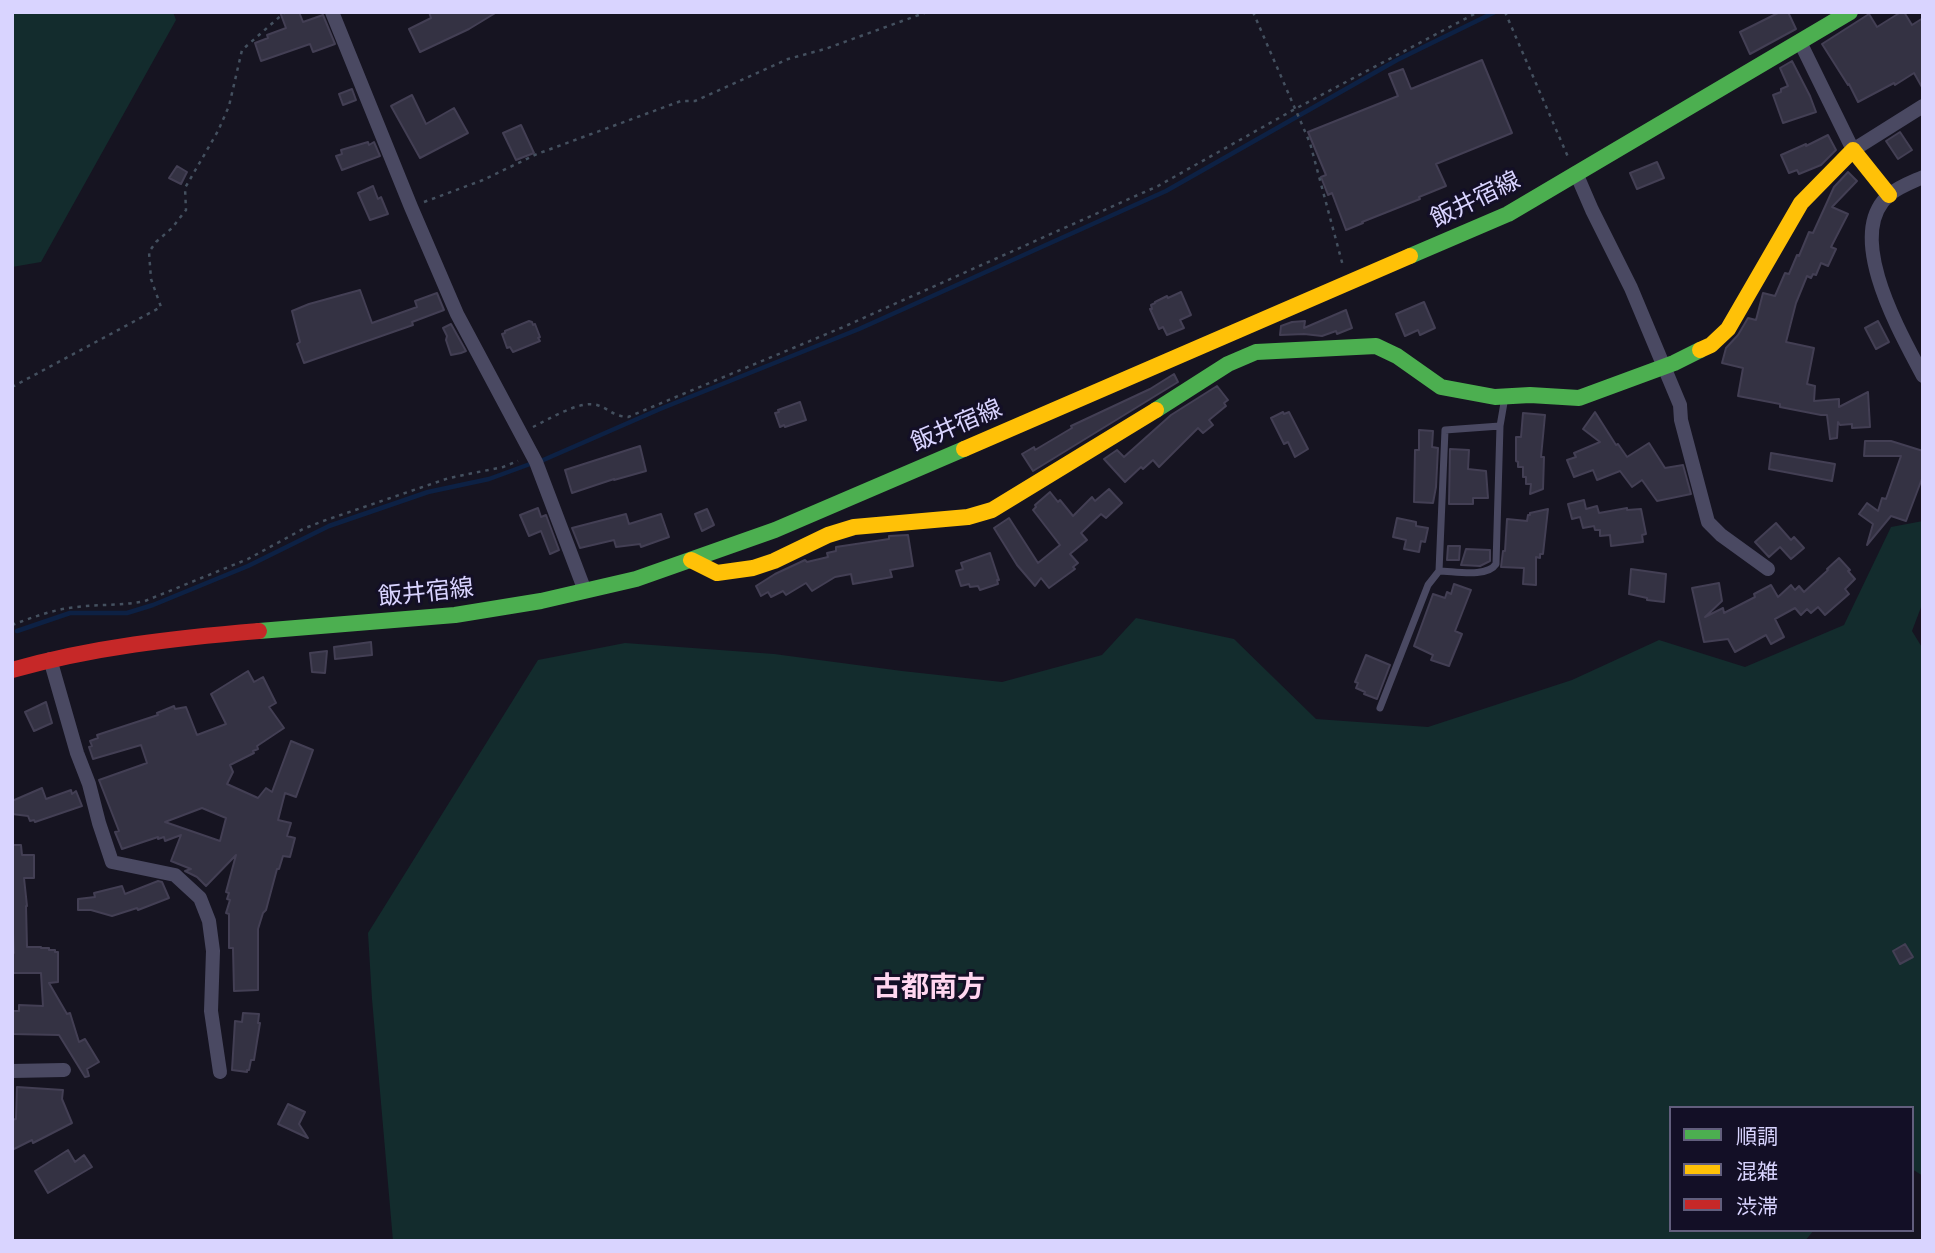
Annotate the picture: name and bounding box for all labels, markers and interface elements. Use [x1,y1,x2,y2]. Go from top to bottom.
street label: 飯井宿線 [1427,167,1525,235]
street label: 飯井宿線 [907,395,1007,459]
street label: 飯井宿線 [377,575,475,613]
district label: 古都南方 [873,972,985,1006]
legend [1669,1106,1914,1232]
text: 順調 [1736,1125,1778,1150]
text: 混雑 [1736,1160,1778,1185]
text: 渋滞 [1736,1195,1778,1220]

